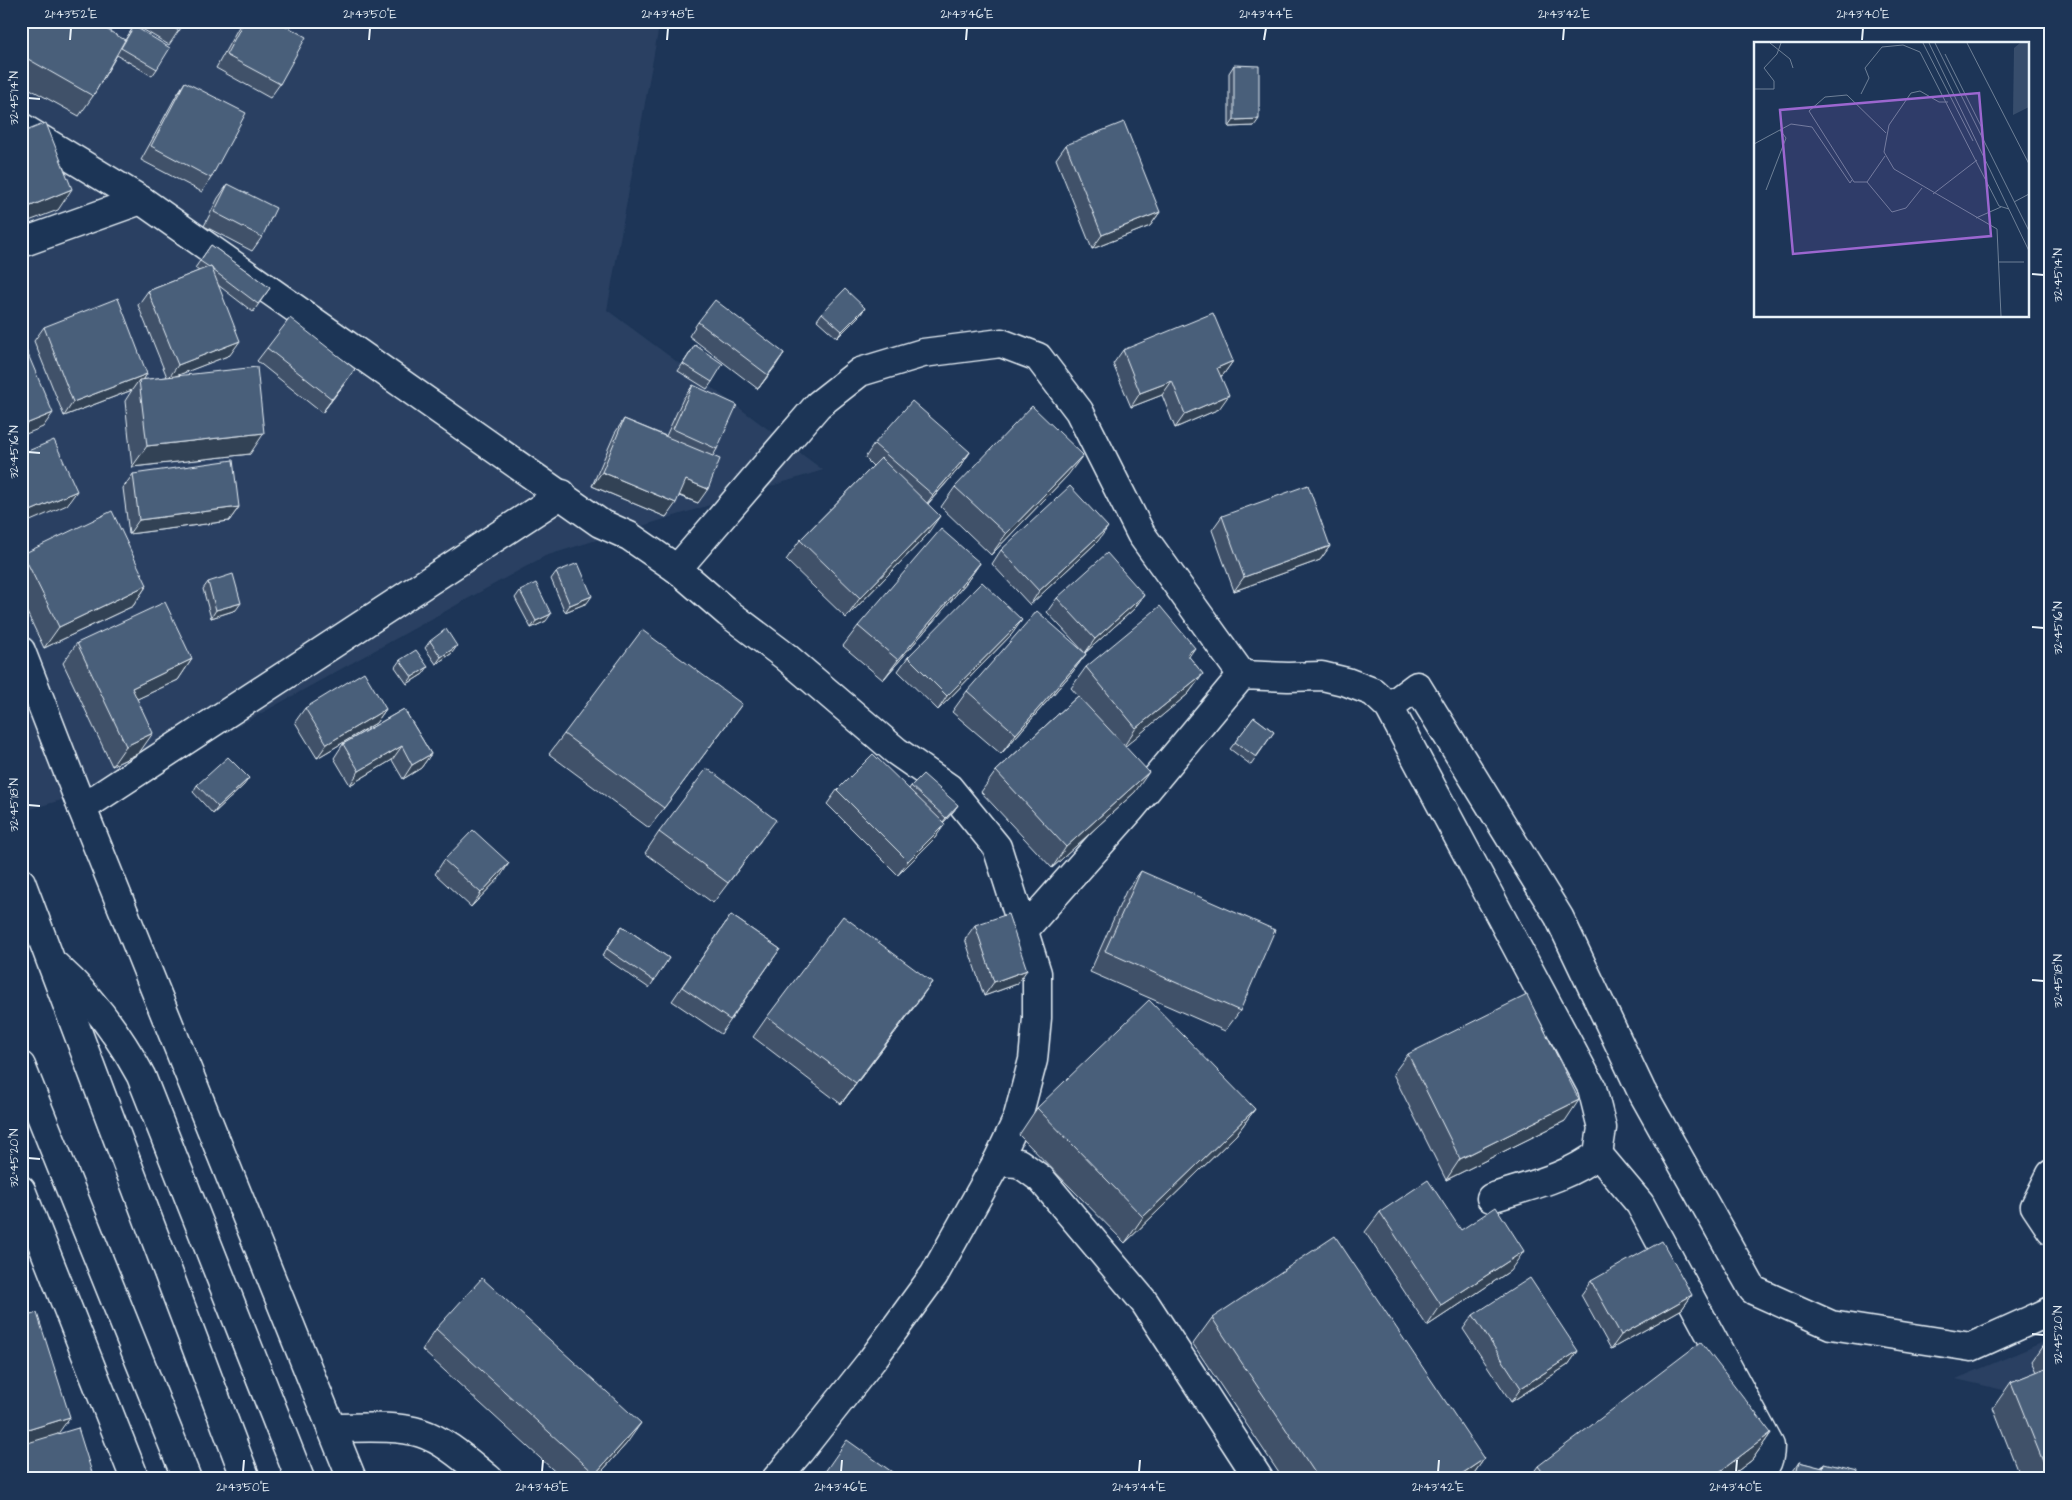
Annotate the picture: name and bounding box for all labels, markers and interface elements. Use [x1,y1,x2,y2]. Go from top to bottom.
text: 21°43'52"E [45,6,97,23]
text: 21°43'50"E [343,6,397,23]
text: 21°43'48"E [641,6,695,23]
text: 21°43'46"E [941,6,993,23]
text: 21°43'44"E [1239,6,1293,23]
text: 21°43'42"E [1538,6,1590,23]
text: 21°43'40"E [1837,6,1889,23]
inset map [1754,42,2030,318]
text: 32°45'14"N [6,70,23,125]
text: 32°45'14"N [2050,247,2067,302]
text: 32°45'16"N [6,425,23,479]
text: 32°45'16"N [2050,601,2067,655]
text: 32°45'18"N [6,778,23,832]
text: 32°45'18"N [2050,954,2067,1008]
text: 32°45'20"N [6,1128,23,1188]
text: 32°45'20"N [2050,1305,2067,1365]
text: 21°43'50"E [216,1479,270,1496]
text: 21°43'48"E [515,1479,569,1496]
text: 21°43'46"E [815,1479,867,1496]
text: 21°43'44"E [1112,1479,1166,1496]
text: 21°43'42"E [1412,1479,1464,1496]
text: 21°43'40"E [1710,1479,1762,1496]

